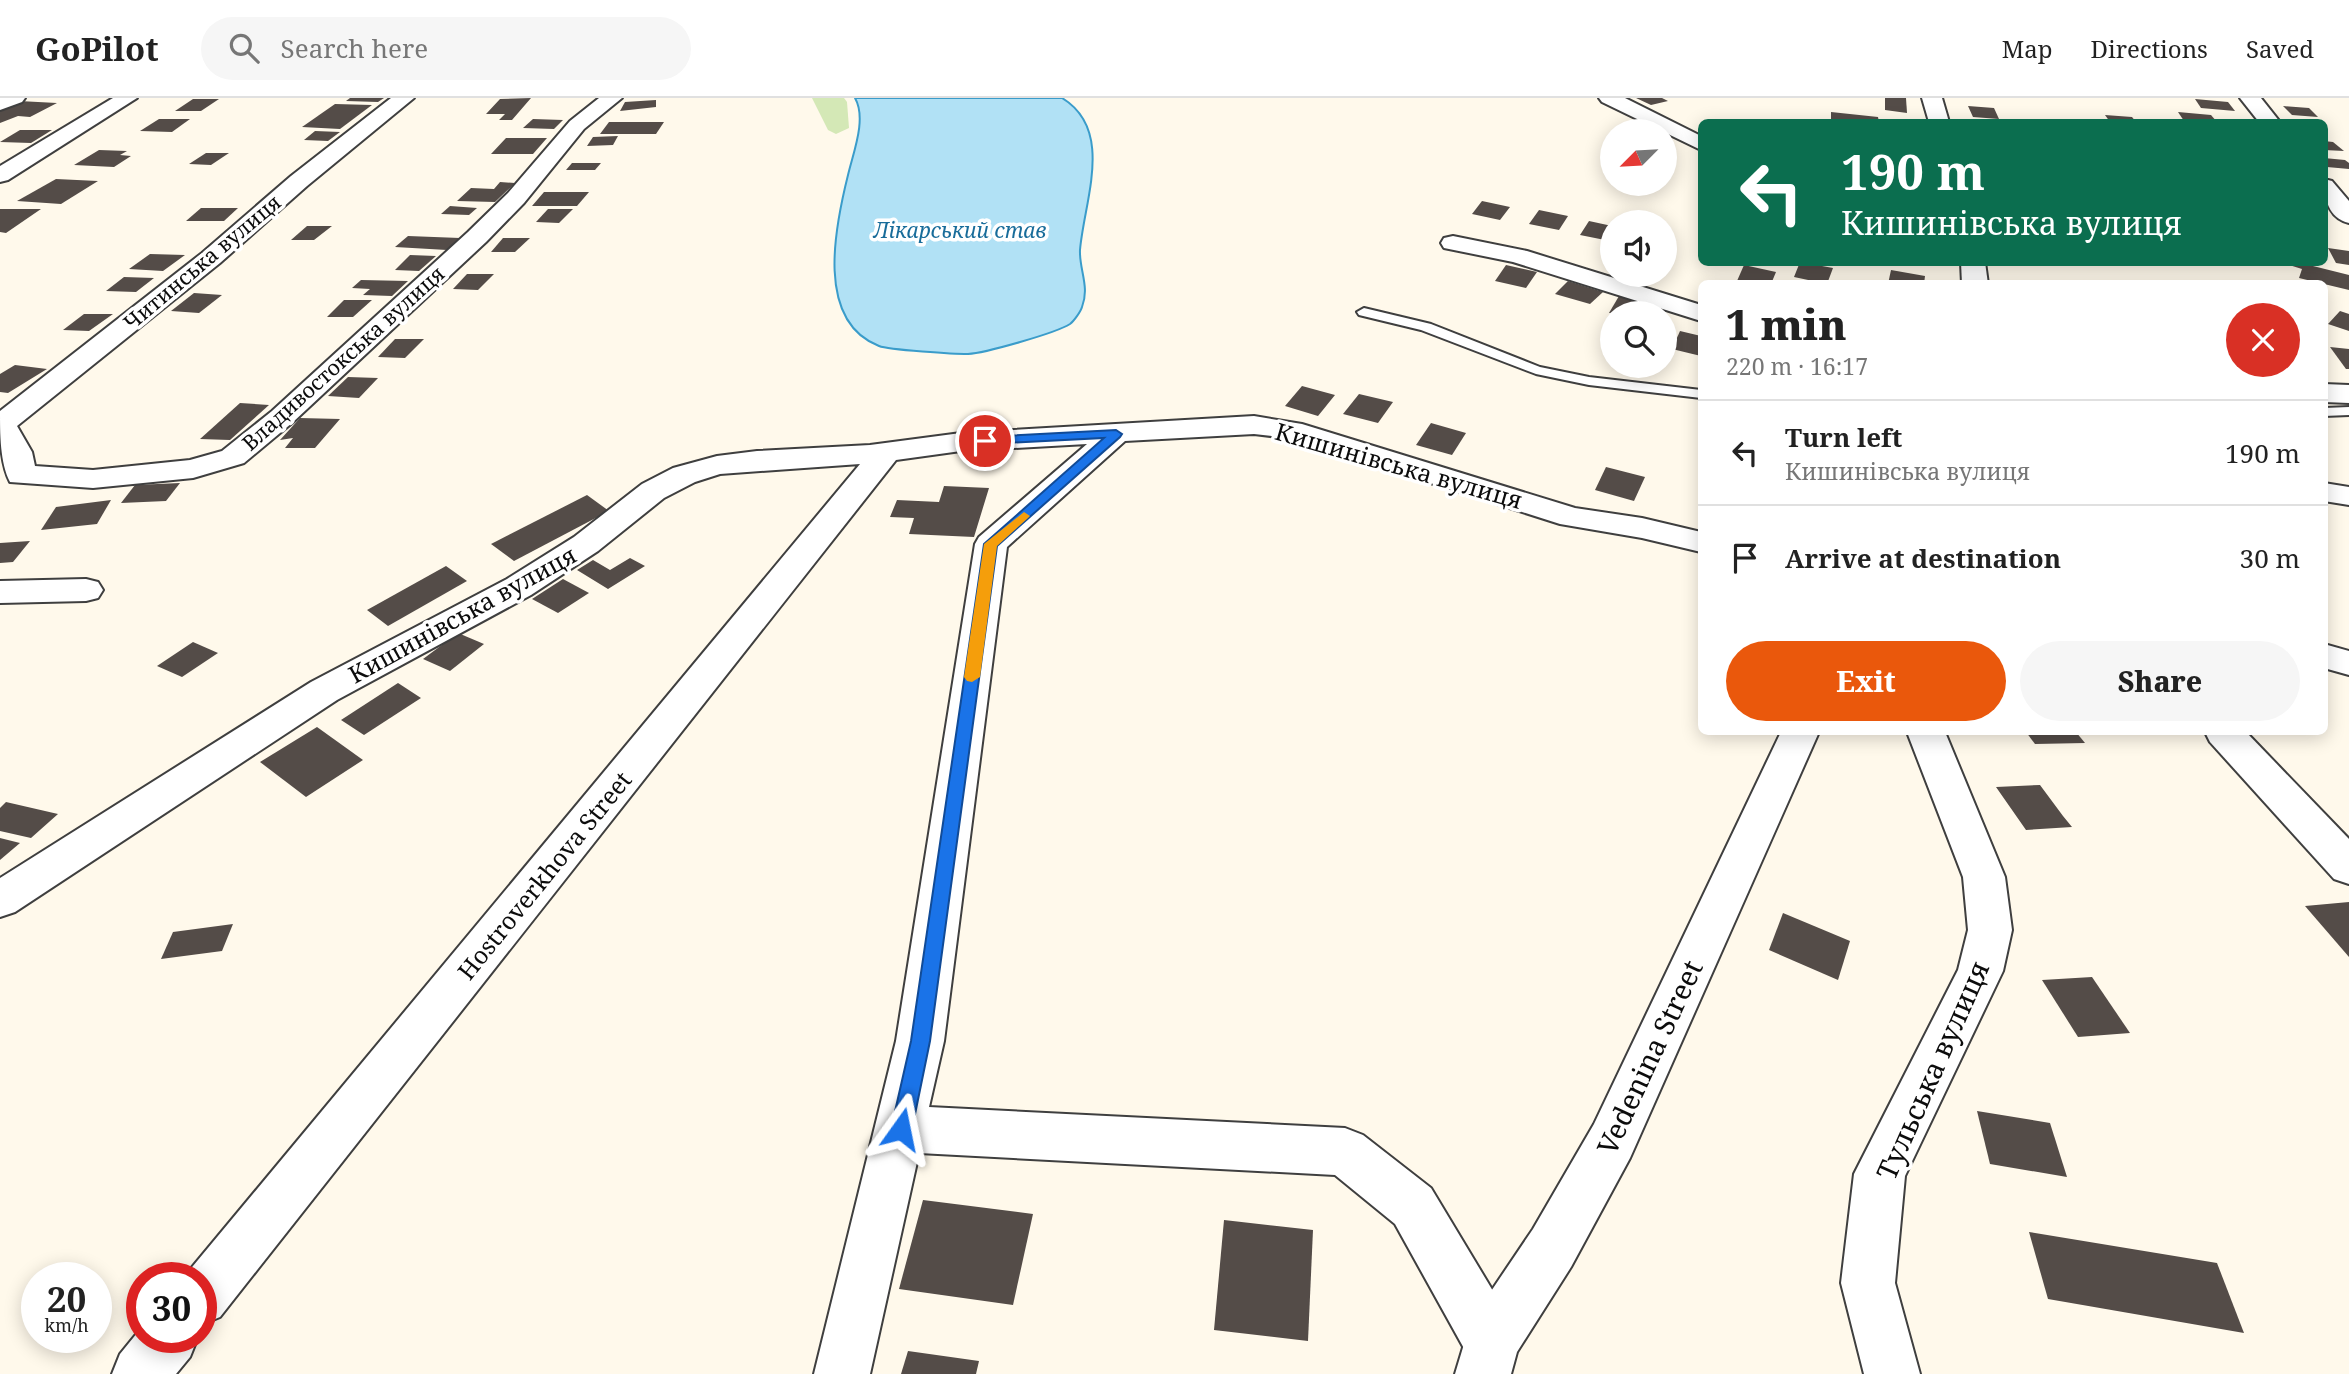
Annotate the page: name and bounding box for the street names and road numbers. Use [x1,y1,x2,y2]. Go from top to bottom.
street label: Читинська вулиця [117,188,287,336]
street label: Владивостокська вулиця [236,259,450,457]
street label: Кишинівська вулиця [1272,414,1526,516]
street label: Кишинівська вулиця [342,538,582,690]
street label: Hostroverkhova Street [450,764,638,986]
street label: Vedenina Street [1587,953,1711,1160]
street label: Тульська вулиця [1867,954,1997,1186]

